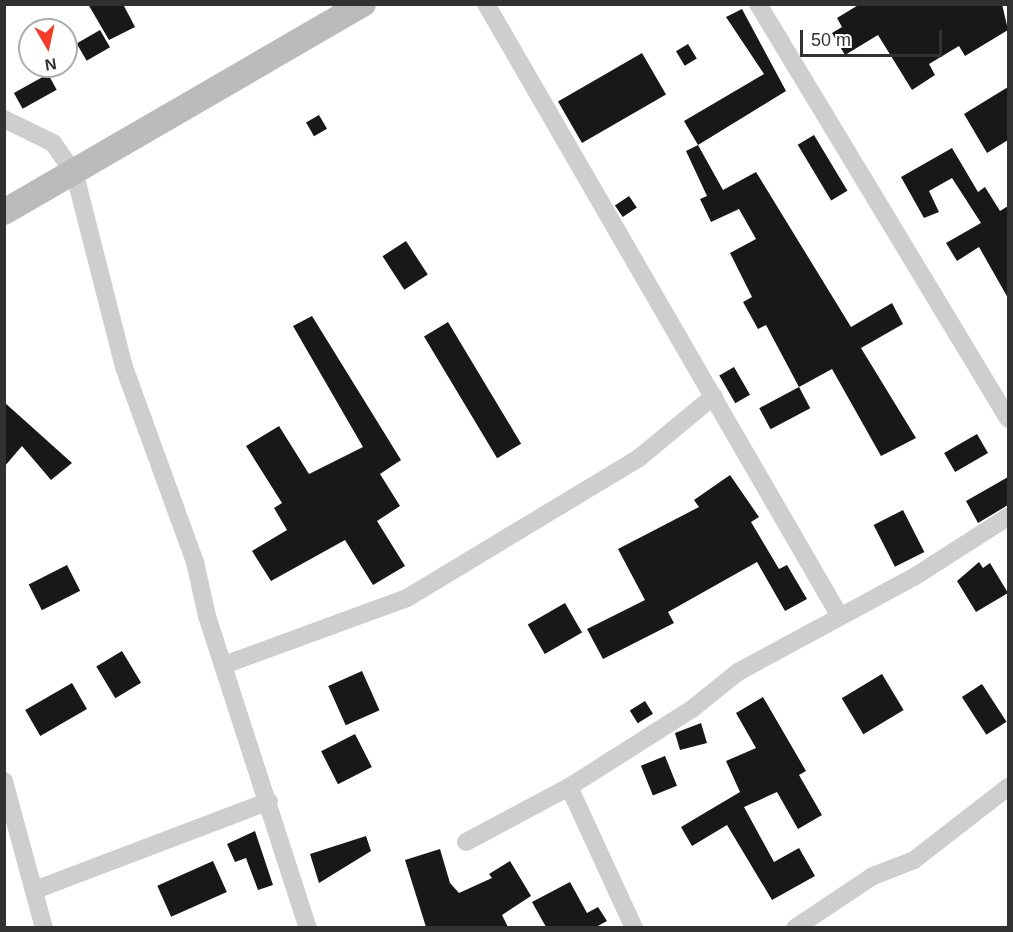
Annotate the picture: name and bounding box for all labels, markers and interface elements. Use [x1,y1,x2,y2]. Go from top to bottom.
north arrow [18,18,78,78]
scale bar [803,18,946,56]
text: 50 m [811,30,851,50]
text: N [44,55,58,74]

